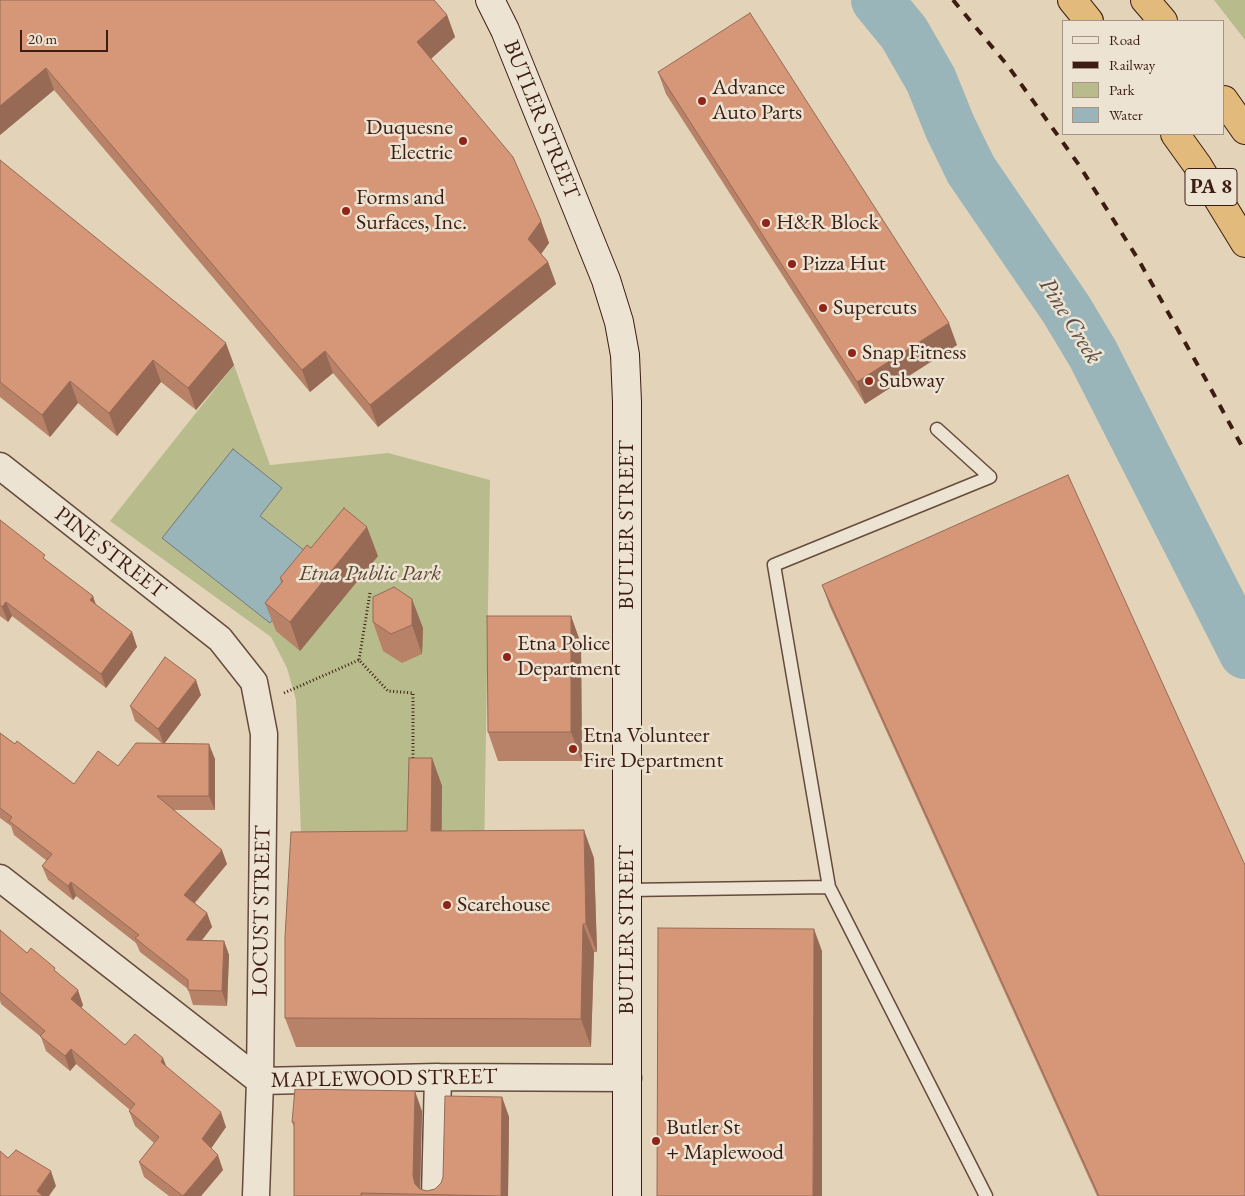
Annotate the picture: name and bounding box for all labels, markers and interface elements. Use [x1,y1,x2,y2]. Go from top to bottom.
scale bar [22,20,110,52]
legend [1062,20,1225,135]
text: 20 m [28,29,57,48]
text: Road [1109,30,1140,49]
street label: BUTLER STREET [497,37,585,203]
text: Railway [1109,55,1155,74]
place label: Advance Auto Parts [712,75,802,126]
text: Park [1109,80,1135,99]
marker: Advance Auto Parts [696,95,708,107]
text: Water [1109,105,1143,124]
place label: Duquesne Electric [366,115,453,166]
marker: Duquesne Electric [457,135,469,147]
road number: PA 8 [1185,168,1237,206]
place label: Forms and Surfaces, Inc. [356,185,467,236]
marker: Forms and Surfaces, Inc. [340,205,352,217]
place label: H&R Block [776,210,879,236]
marker: H&R Block [760,217,772,229]
place label: Pizza Hut [802,251,886,277]
marker: Pizza Hut [786,258,798,270]
water label: Pine Creek [1032,272,1108,370]
place label: Supercuts [833,295,917,321]
marker: Supercuts [817,302,829,314]
place label: Snap Fitness [862,340,966,366]
marker: Snap Fitness [846,347,858,359]
place label: Subway [879,368,945,394]
marker: Subway [863,375,875,387]
street label: BUTLER STREET [614,440,640,610]
street label: PINE STREET [49,501,171,605]
park label: Etna Public Park [299,561,441,587]
place label: Etna Police Department [517,631,620,682]
marker: Etna Police Department [501,651,513,663]
place label: Etna Volunteer Fire Department [583,723,723,774]
marker: Etna Volunteer Fire Department [567,743,579,755]
street label: LOCUST STREET [247,825,277,997]
street label: BUTLER STREET [614,845,640,1015]
place label: Scarehouse [457,892,550,918]
marker: Scarehouse [441,899,453,911]
street label: MAPLEWOOD STREET [270,1064,498,1094]
place label: Butler St + Maplewood [666,1115,784,1166]
marker: Butler St + Maplewood [650,1135,662,1147]

